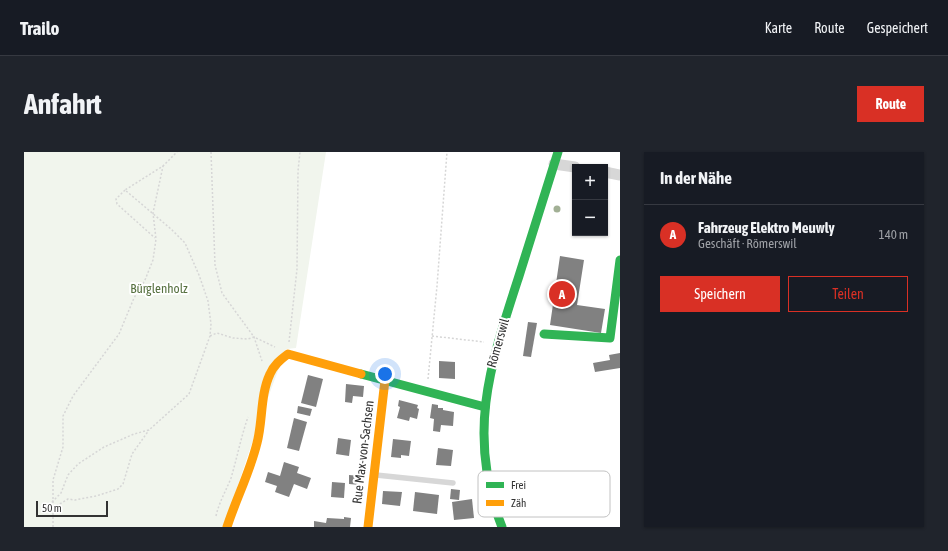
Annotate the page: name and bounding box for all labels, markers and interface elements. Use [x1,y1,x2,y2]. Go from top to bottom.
text: Trailo [20,17,59,39]
text: Karte [765,20,792,36]
text: Route [814,20,845,36]
text: Gespeichert [867,20,928,36]
button: Route [857,86,924,122]
text: Anfahrt [24,88,102,120]
map controls [572,164,608,236]
button: + [572,164,608,200]
text: In der Nähe [660,168,732,188]
button: − [572,200,608,236]
text: Fahrzeug Elektro Meuwly [698,219,835,236]
text: A [670,227,676,242]
text: 140 m [879,227,908,242]
text: Geschäft · Römerswil [698,236,797,251]
button: Speichern [660,276,780,312]
button: Teilen [788,276,908,312]
pin: A [549,279,575,309]
park label: Bürglenholz [130,281,188,296]
street label: Römerswil [484,316,512,369]
your location [375,364,395,384]
street label: Rue Max-von-Sachsen [349,399,377,505]
legend [478,471,610,517]
text: Frei [511,479,526,491]
text: Zäh [511,497,526,509]
scale bar [36,499,108,518]
text: 50 m [42,502,62,514]

